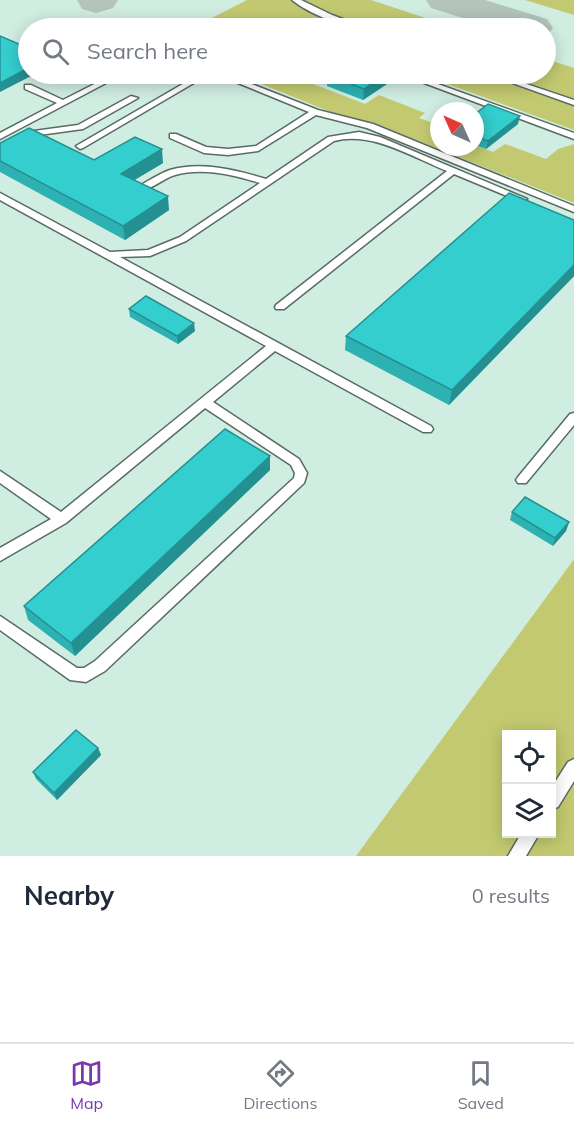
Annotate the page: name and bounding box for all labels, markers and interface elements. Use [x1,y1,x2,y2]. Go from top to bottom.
search box [18,18,556,84]
icon: search [39,35,72,68]
text: Search here [87,37,208,65]
north arrow [430,102,484,156]
map controls [502,730,556,838]
button: locate [502,730,556,784]
button: layers [502,784,556,838]
text: Nearby [24,879,114,912]
text: 0 results [472,883,550,908]
tab: Map [70,1057,103,1113]
tab: Directions [243,1057,317,1113]
tab: Saved [458,1057,504,1113]

